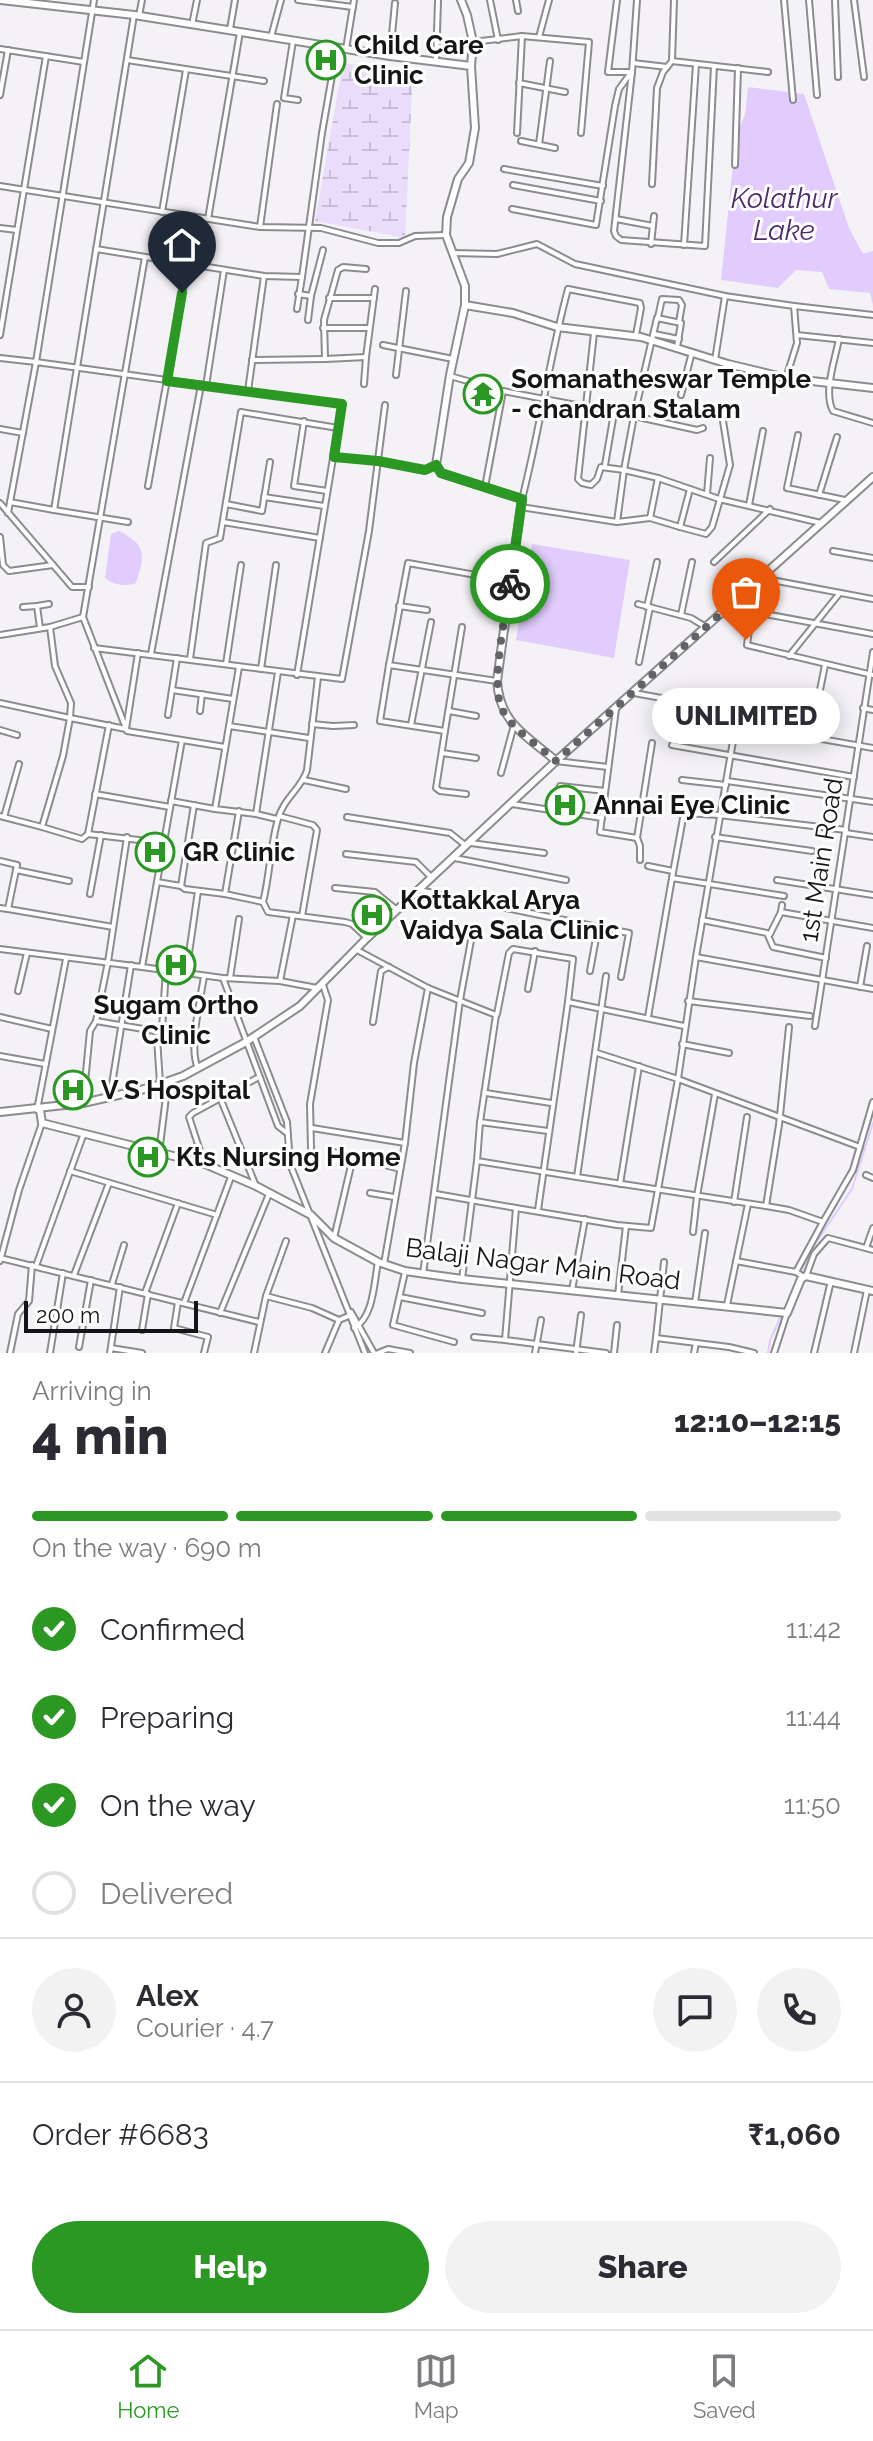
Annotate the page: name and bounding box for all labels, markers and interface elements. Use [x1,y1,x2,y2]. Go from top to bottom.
place label: Child Care Clinic [354,30,484,90]
hospital icon: Child Care Clinic [305,39,347,81]
water label: Kolathur Lake [731,182,839,247]
pin [148,211,216,293]
icon: home [160,223,204,267]
place label: Somanatheswar Temple - chandran Stalam [511,364,812,424]
temple icon: Somanatheswar Temple - chandran Stalam [462,373,504,415]
courier [470,544,550,624]
pin [712,558,780,640]
icon: bike [488,562,532,606]
icon: bag [724,570,768,614]
callout: UNLIMITED [652,688,840,744]
text: UNLIMITED [675,701,817,731]
street label: 1st Main Road [793,776,849,944]
hospital icon: Annai Eye Clinic [544,784,586,826]
place label: Annai Eye Clinic [593,790,791,820]
hospital icon: GR Clinic [134,831,176,873]
place label: GR Clinic [183,837,295,867]
place label: Kottakkal Arya Vaidya Sala Clinic [400,885,620,945]
hospital icon: Kottakkal Arya Vaidya Sala Clinic [351,894,393,936]
hospital icon: Sugam Ortho Clinic [155,944,197,986]
place label: Sugam Ortho Clinic [94,990,258,1050]
hospital icon: V S Hospital [52,1069,94,1111]
place label: V S Hospital [101,1075,251,1105]
hospital icon: Kts Nursing Home [127,1136,169,1178]
place label: Kts Nursing Home [176,1142,401,1172]
street label: Balaji Nagar Main Road [404,1232,682,1296]
scale bar [24,1297,198,1333]
text: 200 m [36,1302,100,1328]
text: Arriving in [32,1376,152,1406]
text: 12:10–12:15 [674,1404,841,1439]
text: 4 min [32,1405,169,1466]
text: On the way · 690 m [32,1533,262,1563]
icon: check [32,1607,76,1651]
text: Confirmed [100,1612,245,1647]
text: 11:42 [786,1614,841,1644]
icon: check [32,1695,76,1739]
text: Preparing [100,1700,234,1735]
text: 11:44 [785,1702,841,1732]
icon: check [32,1783,76,1827]
text: On the way [100,1788,256,1823]
text: 11:50 [784,1790,841,1820]
text: Delivered [100,1876,233,1911]
button: person [32,1968,116,2052]
button: chat [653,1968,737,2052]
button: phone [757,1968,841,2052]
text: Alex [136,1978,199,2013]
text: Courier · 4.7 [136,2013,274,2043]
text: Order #6683 [32,2117,209,2152]
text: ₹1,060 [748,2117,841,2152]
button: Help [32,2221,429,2313]
button: Share [445,2221,841,2313]
tab: Home [117,2349,179,2423]
tab: Map [414,2349,459,2423]
tab: Saved [693,2349,756,2423]

